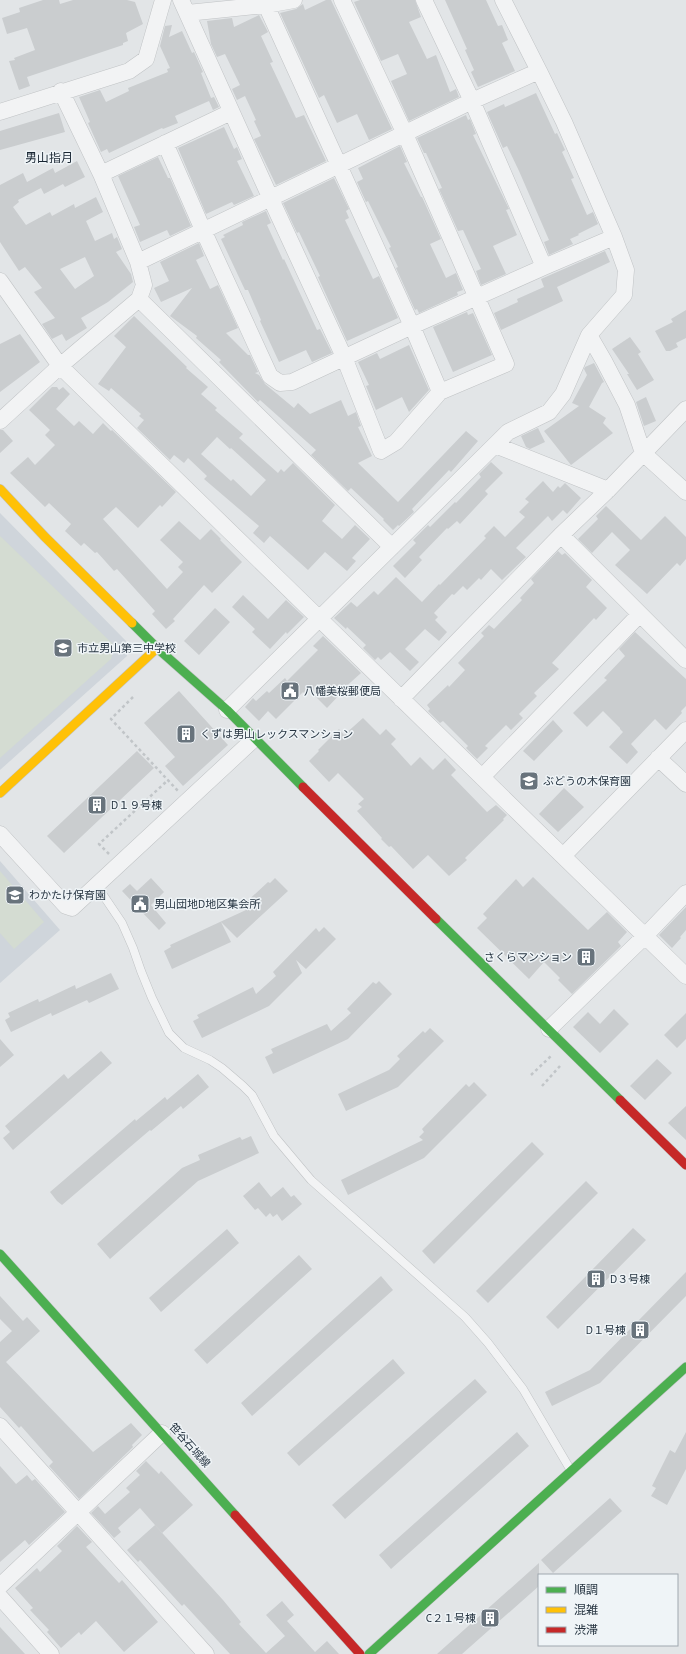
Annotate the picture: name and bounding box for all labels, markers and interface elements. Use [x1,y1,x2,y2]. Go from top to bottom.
district label: 男山指月 [25,150,73,165]
school or university icon: 市立男山第三中学校 [52,637,74,659]
place label: 市立男山第三中学校 [77,641,176,655]
public building icon: 八幡美桜郵便局 [279,680,301,702]
place label: 八幡美桜郵便局 [304,684,381,698]
building icon: くずは男山レックスマンション [175,723,197,745]
place label: くずは男山レックスマンション [200,727,353,741]
school or university icon: ぶどうの木保育園 [518,770,540,792]
place label: ぶどうの木保育園 [543,774,631,788]
building icon: D１９号棟 [86,794,108,816]
place label: D１９号棟 [111,798,162,812]
school or university icon: わかたけ保育園 [4,884,26,906]
place label: わかたけ保育園 [29,888,106,902]
public building icon: 男山団地D地区集会所 [129,893,151,915]
place label: 男山団地D地区集会所 [154,897,261,911]
building icon: さくらマンション [575,946,597,968]
place label: さくらマンション [484,950,572,964]
building icon: D３号棟 [585,1268,607,1290]
place label: D３号棟 [610,1272,650,1286]
building icon: D１号棟 [629,1319,651,1341]
place label: D１号棟 [586,1323,626,1337]
street label: 笹谷石城線 [166,1420,214,1470]
legend [538,1574,678,1646]
text: 順調 [574,1582,598,1597]
text: 混雑 [574,1602,598,1617]
building icon: C２１号棟 [479,1607,501,1629]
place label: C２１号棟 [426,1611,476,1625]
text: 渋滞 [574,1622,598,1637]

